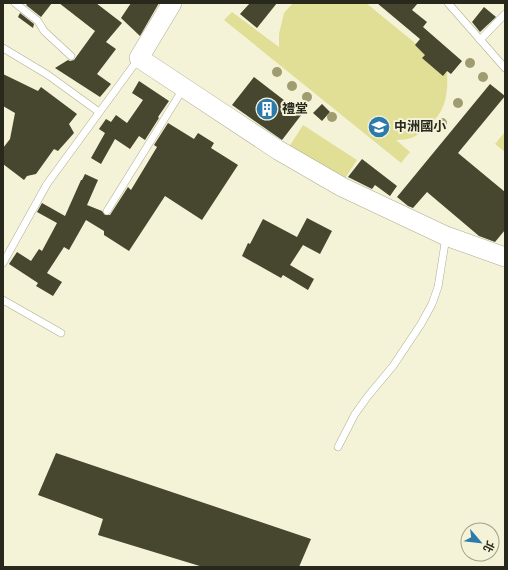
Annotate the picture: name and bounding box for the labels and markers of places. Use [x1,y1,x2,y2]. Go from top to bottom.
building icon: 禮堂 [254,96,280,122]
place label: 禮堂 [282,101,308,117]
school or university icon: 中洲國小 [366,114,392,140]
place label: 中洲國小 [394,119,447,135]

